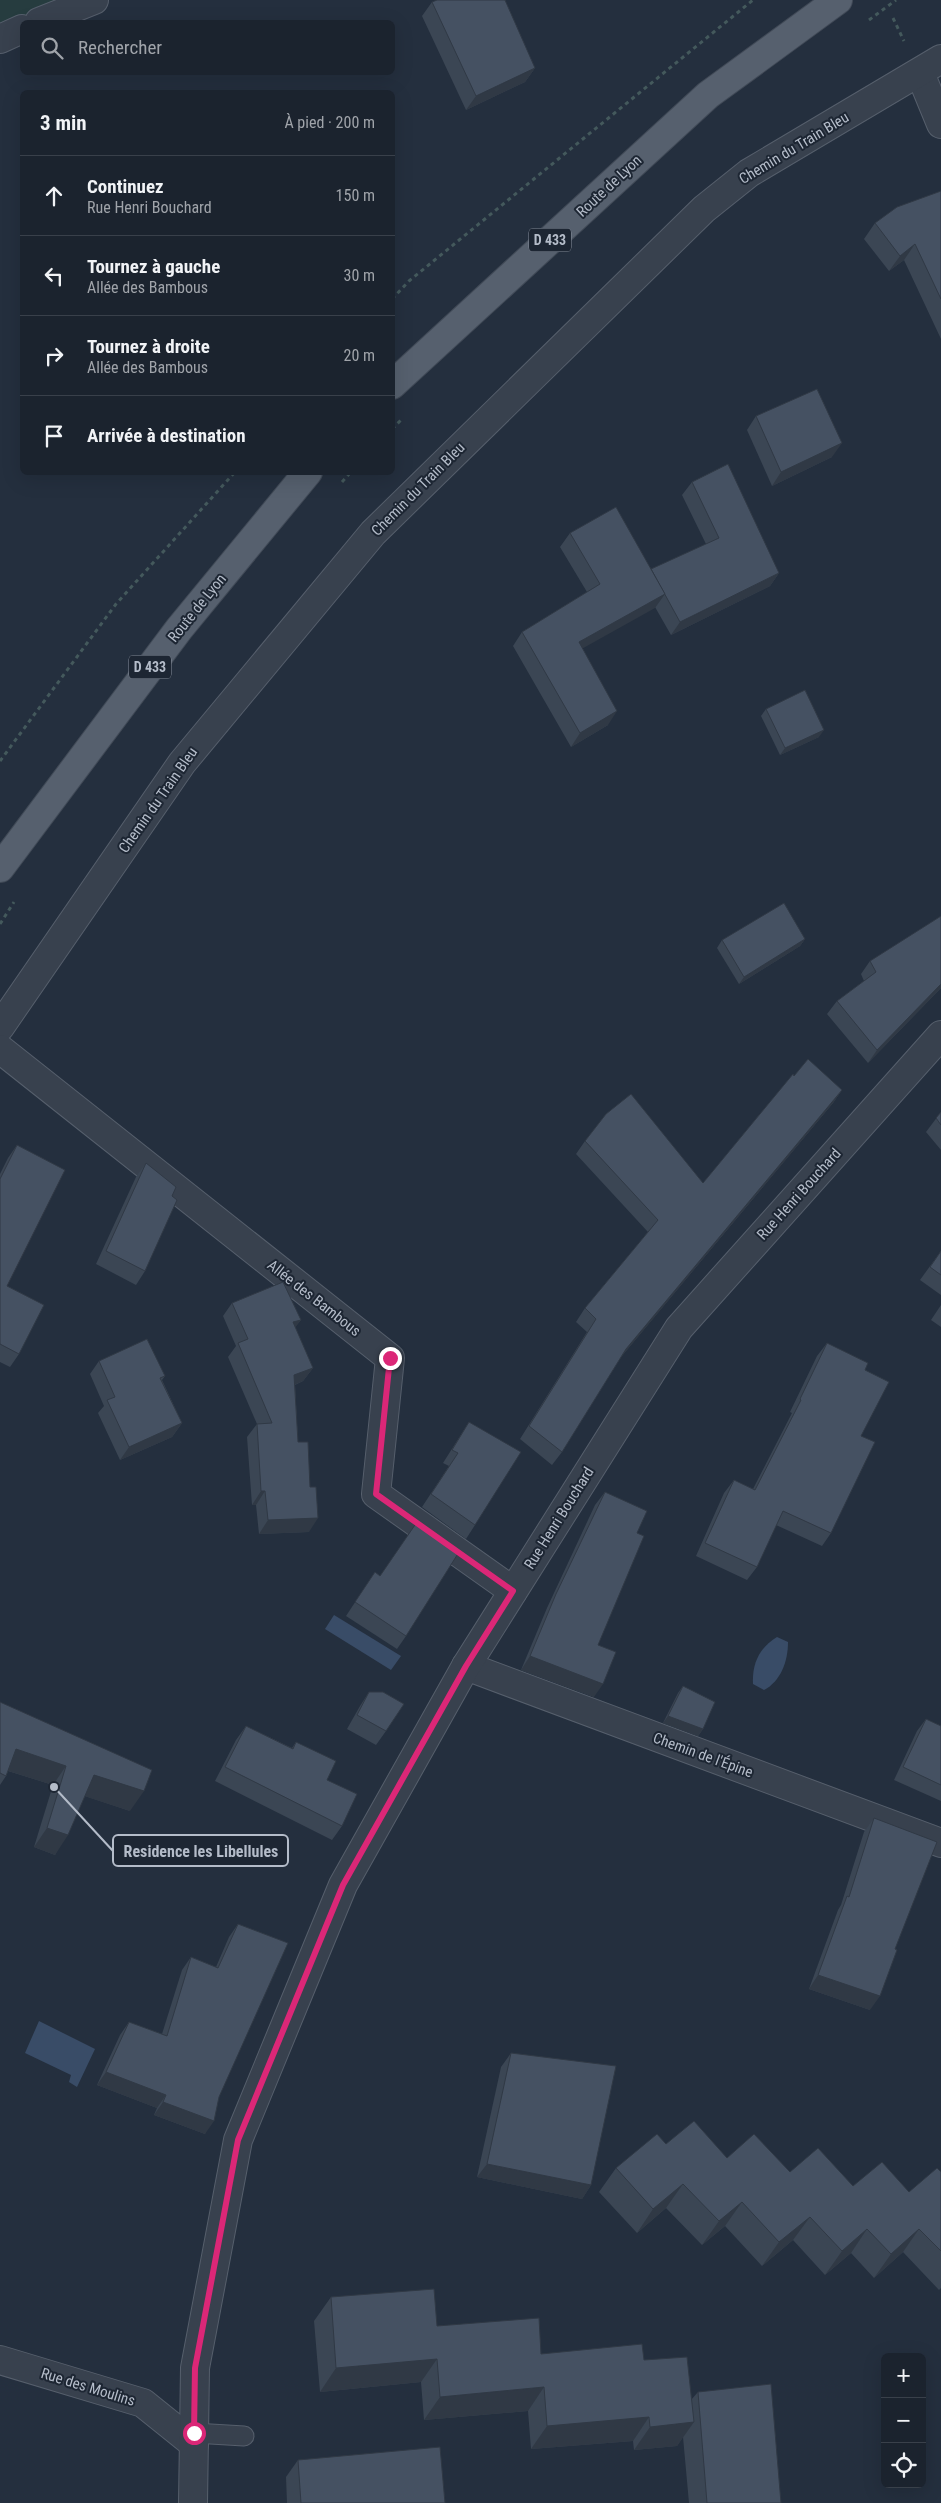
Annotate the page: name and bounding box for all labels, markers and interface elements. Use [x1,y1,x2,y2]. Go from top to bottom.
search box [20,20,395,75]
icon: search [38,34,66,62]
text: Rechercher [78,36,162,59]
street label: Chemin du Train Bleu [736,108,852,188]
text: 3 min [40,111,87,135]
text: À pied · 200 m [284,113,375,132]
street label: Route de Lyon [573,151,645,221]
text: Continuez [87,175,164,198]
icon: ahead [40,182,68,210]
text: 150 m [336,186,375,205]
text: Rue Henri Bouchard [87,198,212,217]
road number: D 433 [529,228,571,252]
text: Tournez à gauche [87,255,220,278]
icon: left [40,262,68,290]
text: 30 m [343,266,375,285]
text: Allée des Bambous [87,278,208,297]
text: Tournez à droite [87,335,210,358]
icon: right [40,342,68,370]
text: 20 m [343,346,375,365]
text: Allée des Bambous [87,358,208,377]
icon: arrive [40,422,68,450]
text: Arrivée à destination [87,424,246,447]
street label: Chemin du Train Bleu [367,438,469,540]
street label: Route de Lyon [164,570,230,646]
road number: D 433 [129,656,171,679]
street label: Chemin du Train Bleu [115,744,201,856]
street label: Rue Henri Bouchard [753,1145,845,1243]
street label: Allée des Bambous [264,1256,364,1340]
route end [379,1347,402,1370]
street label: Rue Henri Bouchard [520,1464,598,1572]
street label: Chemin de l'Épine [651,1729,755,1781]
callout: Residence les Libellules [113,1835,288,1866]
text: Residence les Libellules [124,1842,278,1861]
map controls [881,2353,926,2488]
button: + [881,2353,926,2398]
street label: Rue des Moulins [39,2364,137,2410]
button: − [881,2398,926,2443]
route start [183,2422,206,2445]
button: locate [881,2443,926,2488]

